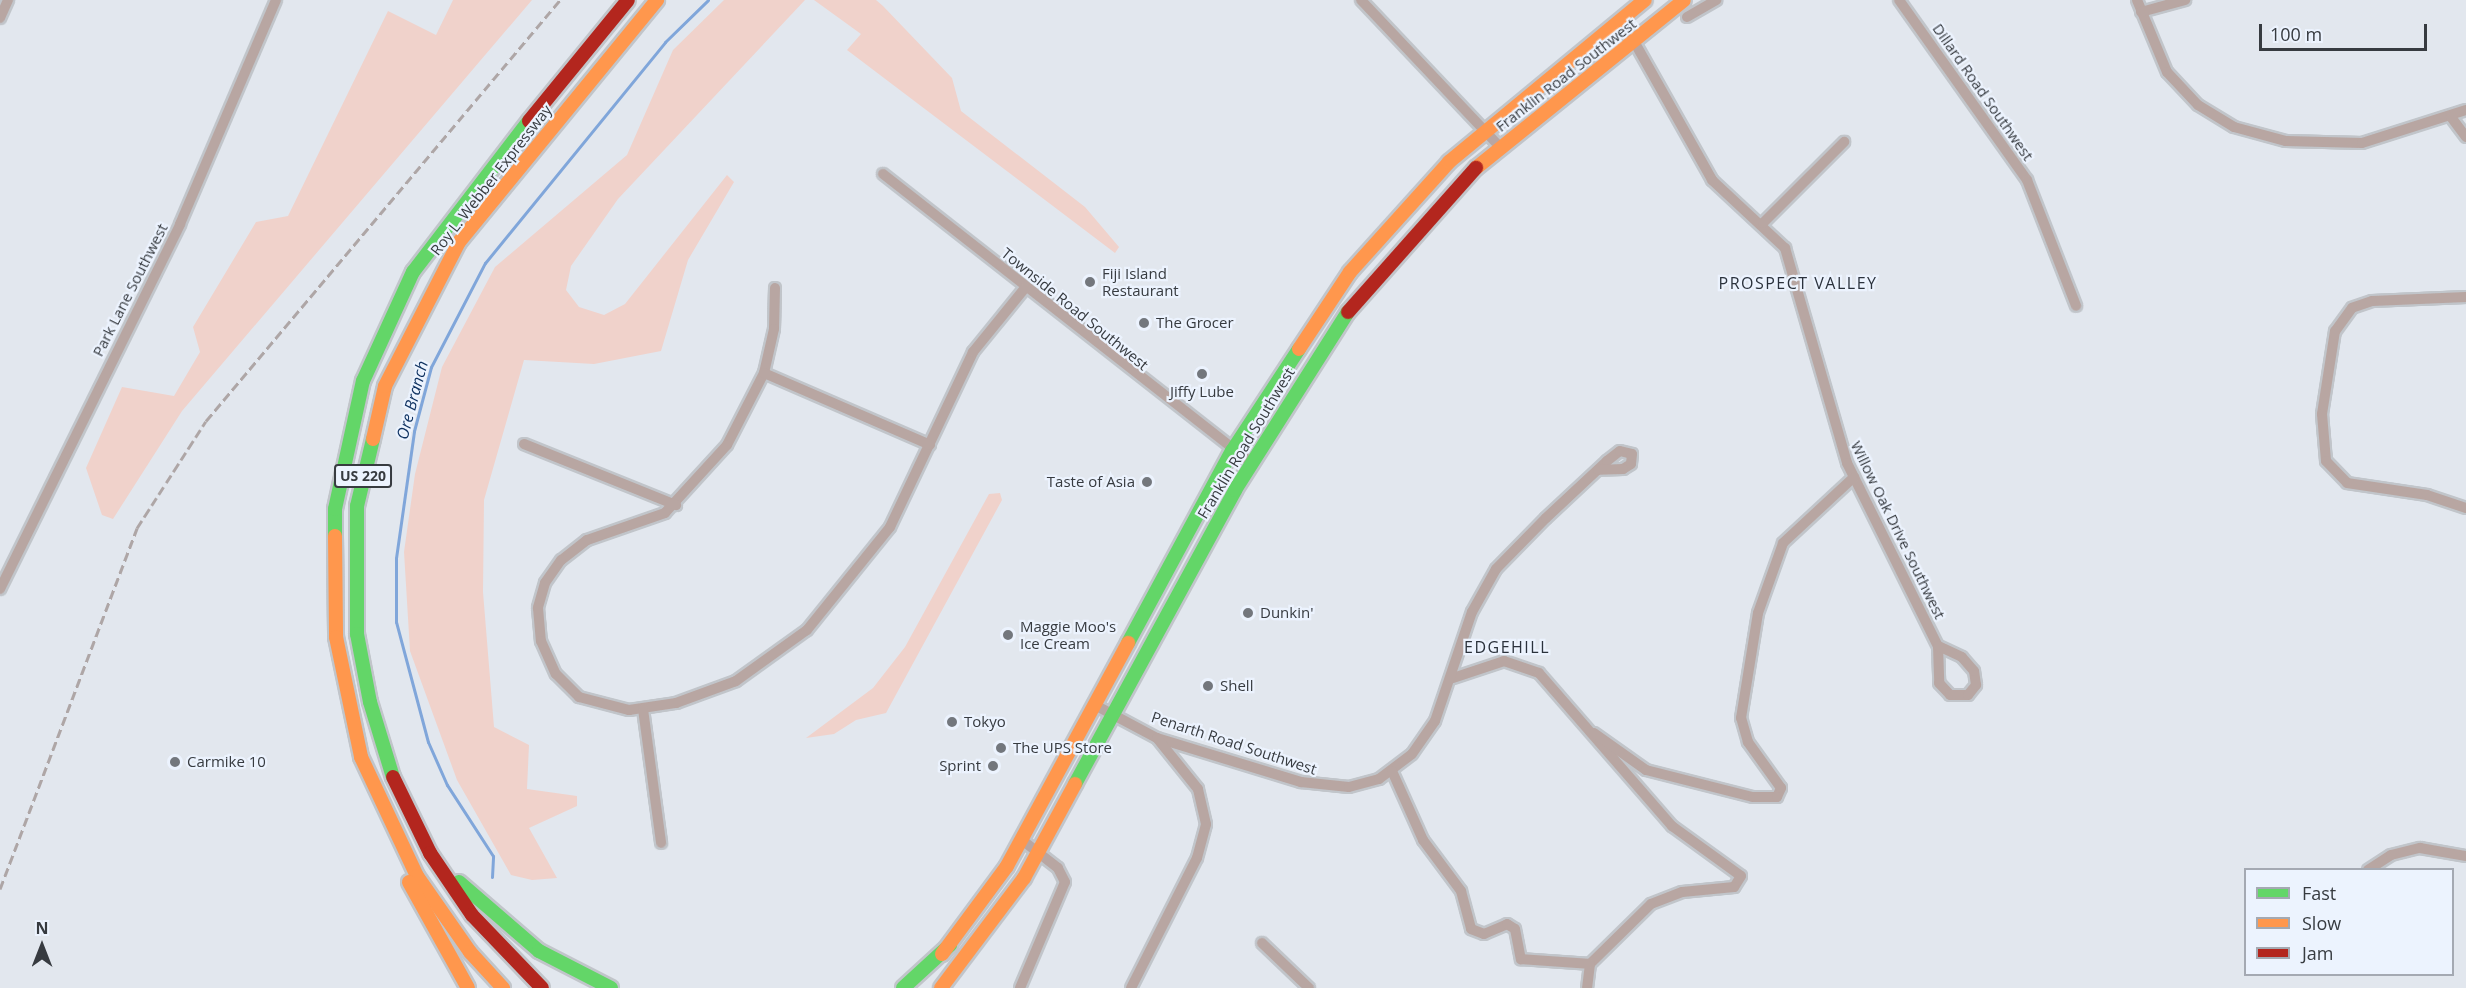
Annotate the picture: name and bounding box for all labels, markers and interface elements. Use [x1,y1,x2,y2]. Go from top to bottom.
scale bar [2262,12,2430,50]
street label: Franklin Road Southwest [1492,15,1640,135]
street label: Dillard Road Southwest [1929,20,2037,164]
text: 100 m [2270,22,2322,46]
street label: Roy L. Webber Expressway [427,101,555,259]
street label: Park Lane Southwest [89,221,171,359]
street label: Townside Road Southwest [998,244,1152,374]
place label: Fiji Island Restaurant [1102,264,1179,299]
district label: PROSPECT VALLEY [1719,273,1877,293]
marker: Fiji Island Restaurant [1083,275,1097,289]
place label: The Grocer [1156,314,1234,332]
marker: The Grocer [1137,316,1151,330]
water label: Ore Branch [392,359,432,441]
street label: Franklin Road Southwest [1194,364,1298,522]
marker: Jiffy Lube [1195,367,1209,381]
place label: Jiffy Lube [1170,383,1234,401]
street label: Willow Oak Drive Southwest [1847,438,1949,622]
road number: US 220 [333,465,393,487]
place label: Taste of Asia [1047,473,1135,491]
marker: Taste of Asia [1140,475,1154,489]
place label: Dunkin' [1260,604,1313,622]
marker: Dunkin' [1241,606,1255,620]
place label: Maggie Moo's Ice Cream [1020,617,1116,652]
marker: Maggie Moo's Ice Cream [1001,628,1015,642]
district label: EDGEHILL [1464,637,1550,657]
place label: Shell [1220,677,1253,695]
marker: Shell [1201,679,1215,693]
street label: Penarth Road Southwest [1149,708,1319,778]
place label: Tokyo [964,713,1006,731]
marker: Tokyo [945,715,959,729]
place label: The UPS Store [1013,739,1112,757]
marker: The UPS Store [994,741,1008,755]
place label: Carmike 10 [187,753,266,771]
marker: Carmike 10 [168,755,182,769]
place label: Sprint [939,757,981,775]
marker: Sprint [986,759,1000,773]
legend [2244,868,2454,976]
text: Fast [2302,881,2336,905]
text: Slow [2302,911,2341,935]
north arrow [12,916,72,976]
text: N [35,917,49,939]
text: Jam [2302,941,2334,965]

